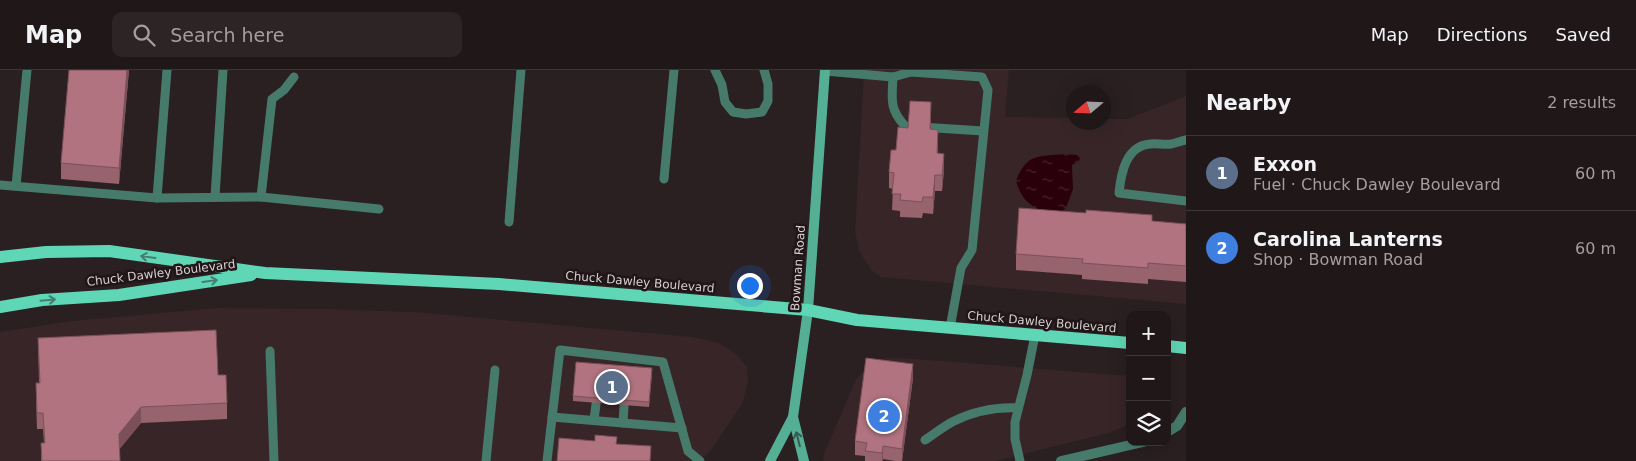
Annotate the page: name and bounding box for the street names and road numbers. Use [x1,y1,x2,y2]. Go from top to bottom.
street label: Bowman Road [788,225,808,311]
street label: Chuck Dawley Boulevard [86,257,236,289]
street label: Chuck Dawley Boulevard [565,269,715,295]
street label: Chuck Dawley Boulevard [967,309,1117,335]

